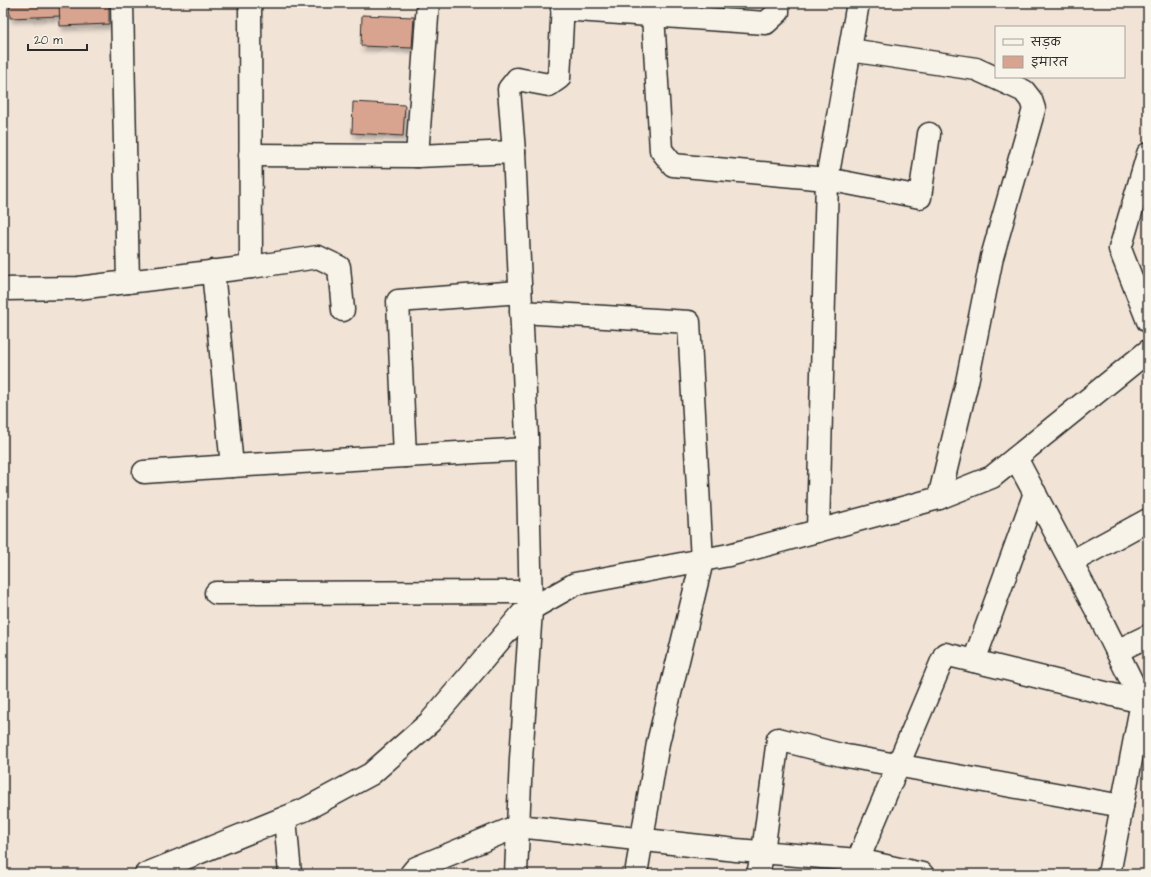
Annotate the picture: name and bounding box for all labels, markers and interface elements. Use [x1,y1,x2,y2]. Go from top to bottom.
scale bar [28,26,87,52]
legend [995,26,1125,78]
text: 20 m [34,32,63,49]
text: सड़क [1030,34,1062,51]
text: इमारत [1031,54,1069,71]

